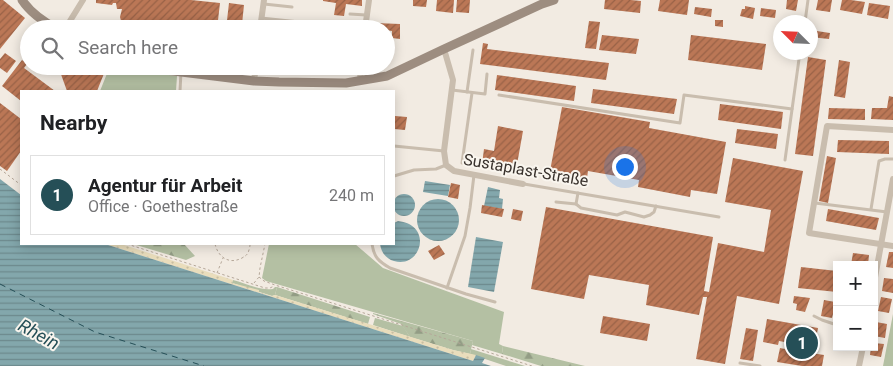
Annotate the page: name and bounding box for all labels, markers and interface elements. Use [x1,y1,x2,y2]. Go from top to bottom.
north arrow [773,15,818,60]
search box [20,20,395,75]
icon: search [38,34,66,62]
text: Search here [78,36,178,59]
text: Nearby [40,111,107,135]
street label: Sustaplast-Straße [462,150,590,190]
your location [612,154,638,180]
text: Agentur für Arbeit [88,174,243,197]
text: 1 [52,186,62,205]
text: 240 m [329,186,374,205]
text: Office · Goethestraße [88,197,238,216]
map controls [833,261,878,351]
button: + [833,261,878,306]
button: − [833,306,878,351]
water label: Rhein [15,314,63,354]
pin: 1 [786,324,818,362]

